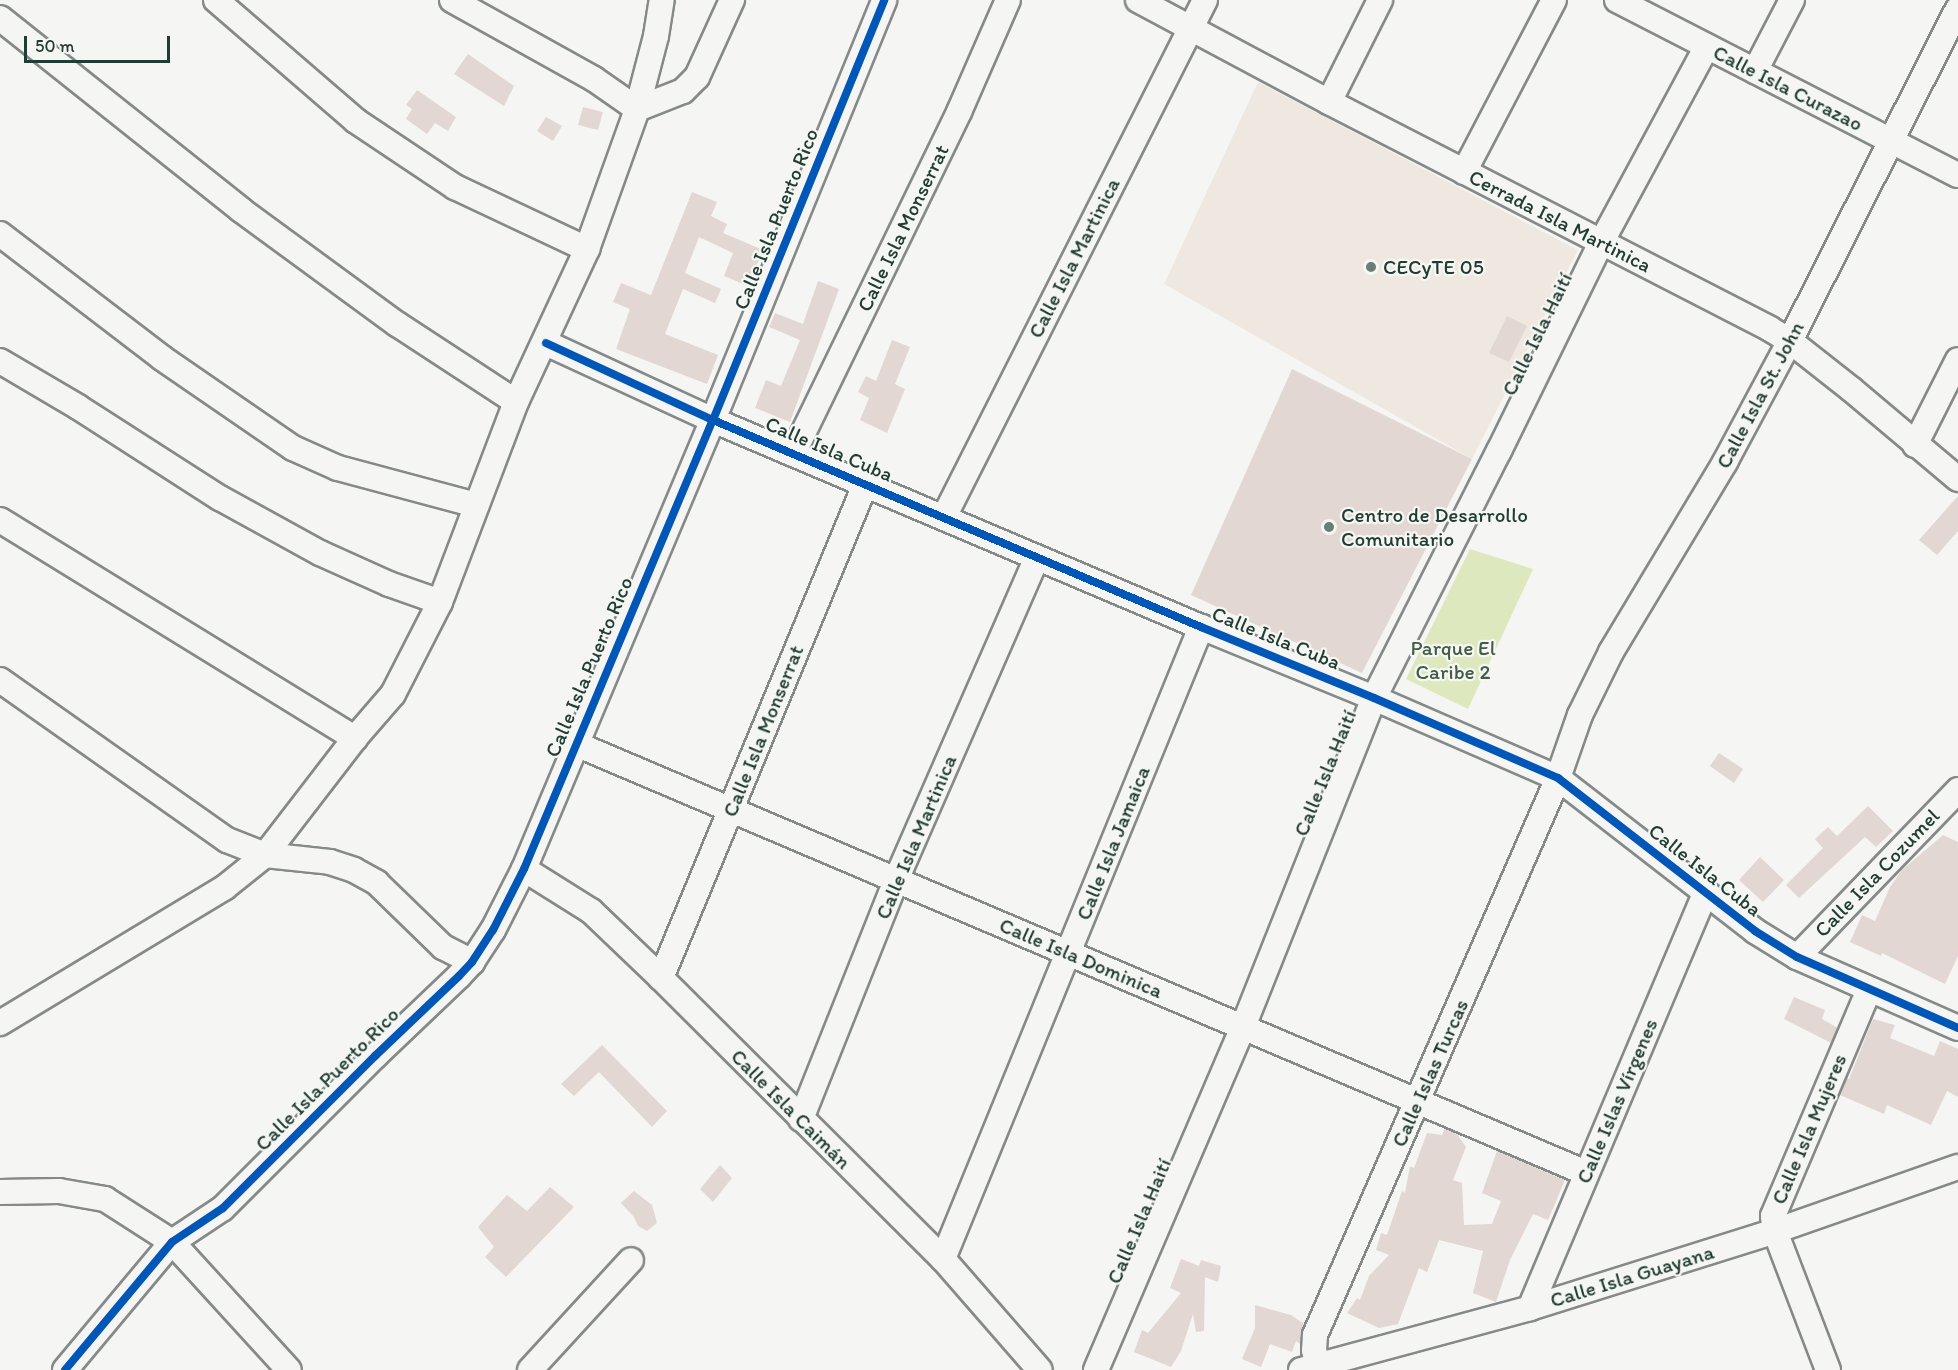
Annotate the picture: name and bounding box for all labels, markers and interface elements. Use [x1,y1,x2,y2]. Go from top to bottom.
scale bar [27,24,172,62]
text: 50 m [35,35,75,57]
street label: Calle Isla Curazao [1709,39,1867,137]
street label: Calle Isla Puerto Rico [728,125,824,313]
street label: Calle Isla Monserrat [851,140,955,316]
street label: Cerrada Isla Martinica [1464,164,1656,278]
street label: Calle Isla Martinica [1023,173,1125,343]
place label: CECyTE 05 [1383,254,1484,280]
marker: CECyTE 05 [1364,260,1378,274]
street label: Calle Isla Haití [1496,268,1578,400]
street label: Calle Isla St. John [1711,317,1809,473]
street label: Calle Isla Cuba [761,411,897,487]
place label: Centro de Desarrollo Comunitario [1341,502,1527,552]
marker: Centro de Desarrollo Comunitario [1322,520,1336,534]
street label: Calle Isla Puerto Rico [540,573,638,761]
street label: Calle Isla Cuba [1208,601,1344,675]
park label: Parque El Caribe 2 [1410,635,1496,685]
street label: Calle Isla Monserrat [717,641,809,821]
street label: Calle Isla Haití [1288,706,1362,840]
street label: Calle Isla Martinica [870,751,962,923]
street label: Calle Isla Jamaica [1071,762,1155,924]
street label: Calle Isla Cozumel [1810,804,1944,942]
street label: Calle Isla Cuba [1644,818,1766,922]
street label: Calle Isla Dominica [996,912,1166,1004]
street label: Calle Islas Turcas [1386,995,1474,1151]
street label: Calle Isla Puerto Rico [250,1002,404,1156]
street label: Calle Islas Vírgenes [1571,1014,1663,1188]
street label: Calle Isla Caimán [726,1044,856,1174]
street label: Calle Isla Mujeres [1766,1050,1852,1208]
street label: Calle Isla Haití [1101,1154,1177,1288]
street label: Calle Isla Guayana [1547,1239,1717,1313]

